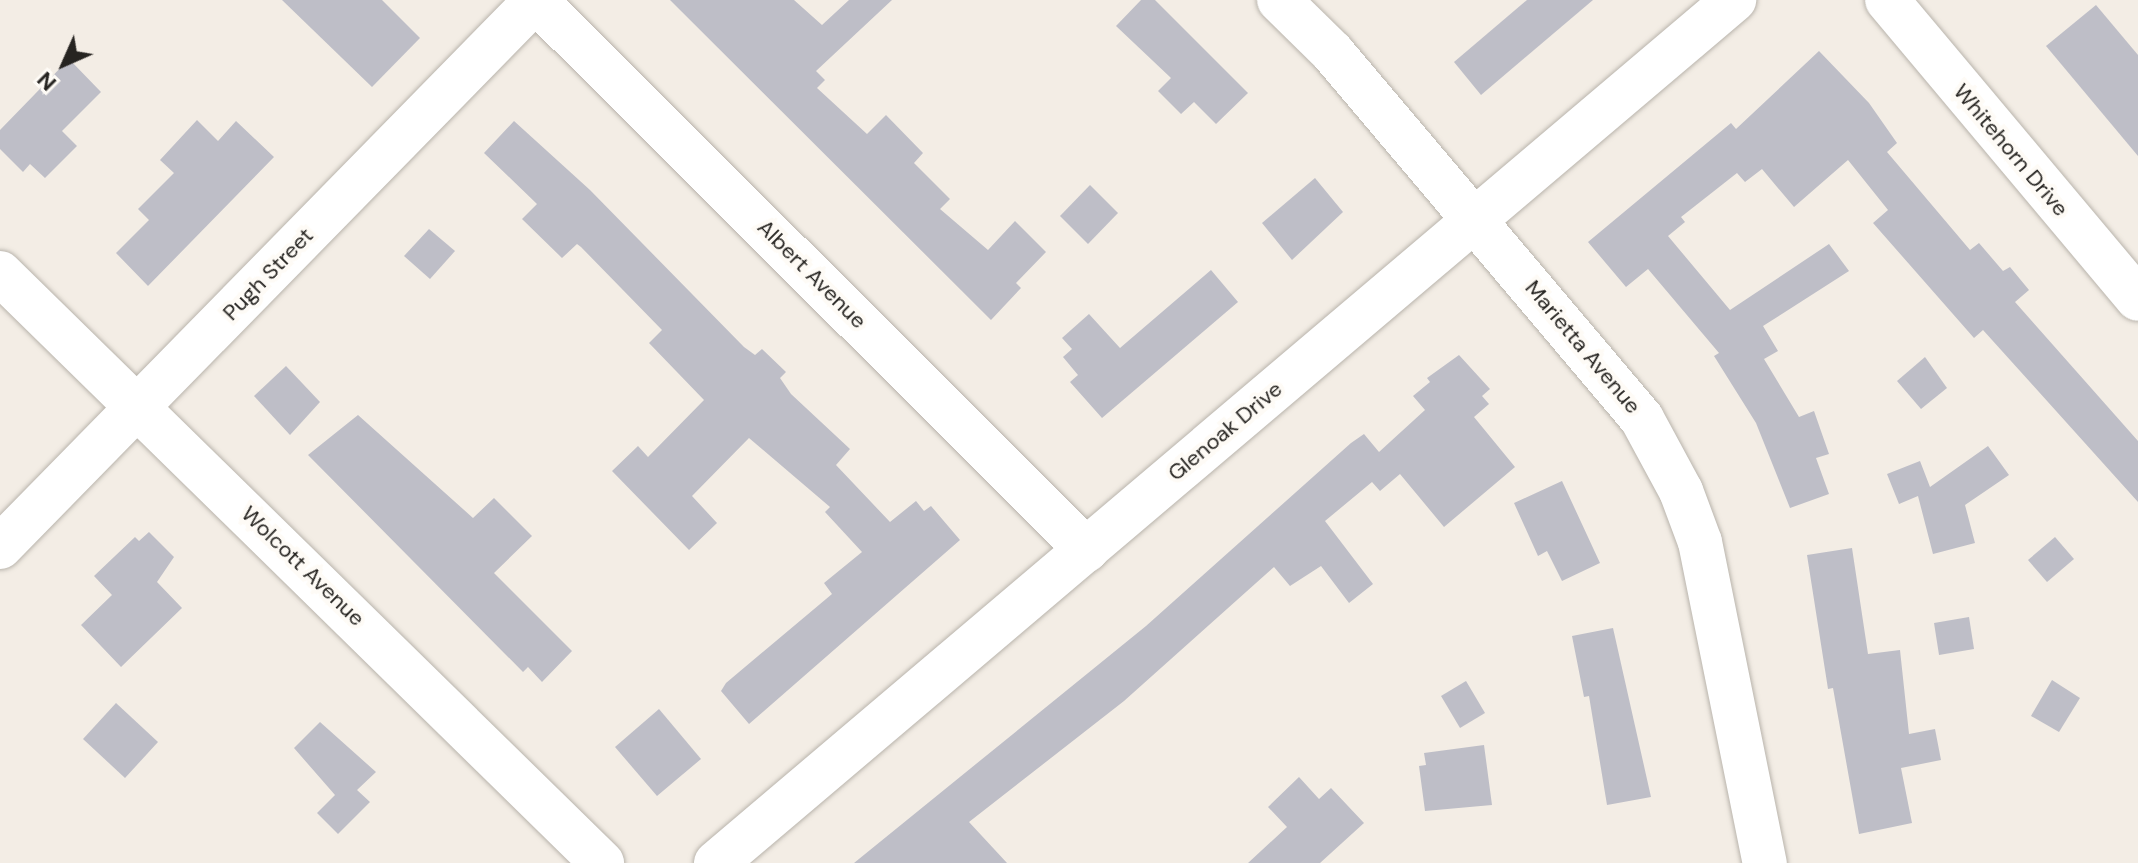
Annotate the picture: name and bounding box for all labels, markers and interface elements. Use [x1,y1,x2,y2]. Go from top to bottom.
north arrow [24,24,104,104]
text: N [31,65,63,97]
street label: Whitehorn Drive [1948,79,2074,221]
street label: Albert Avenue [752,214,872,334]
street label: Pugh Street [217,222,319,326]
street label: Marietta Avenue [1520,275,1646,419]
street label: Glenoak Drive [1163,376,1287,486]
street label: Wolcott Avenue [236,501,370,631]

